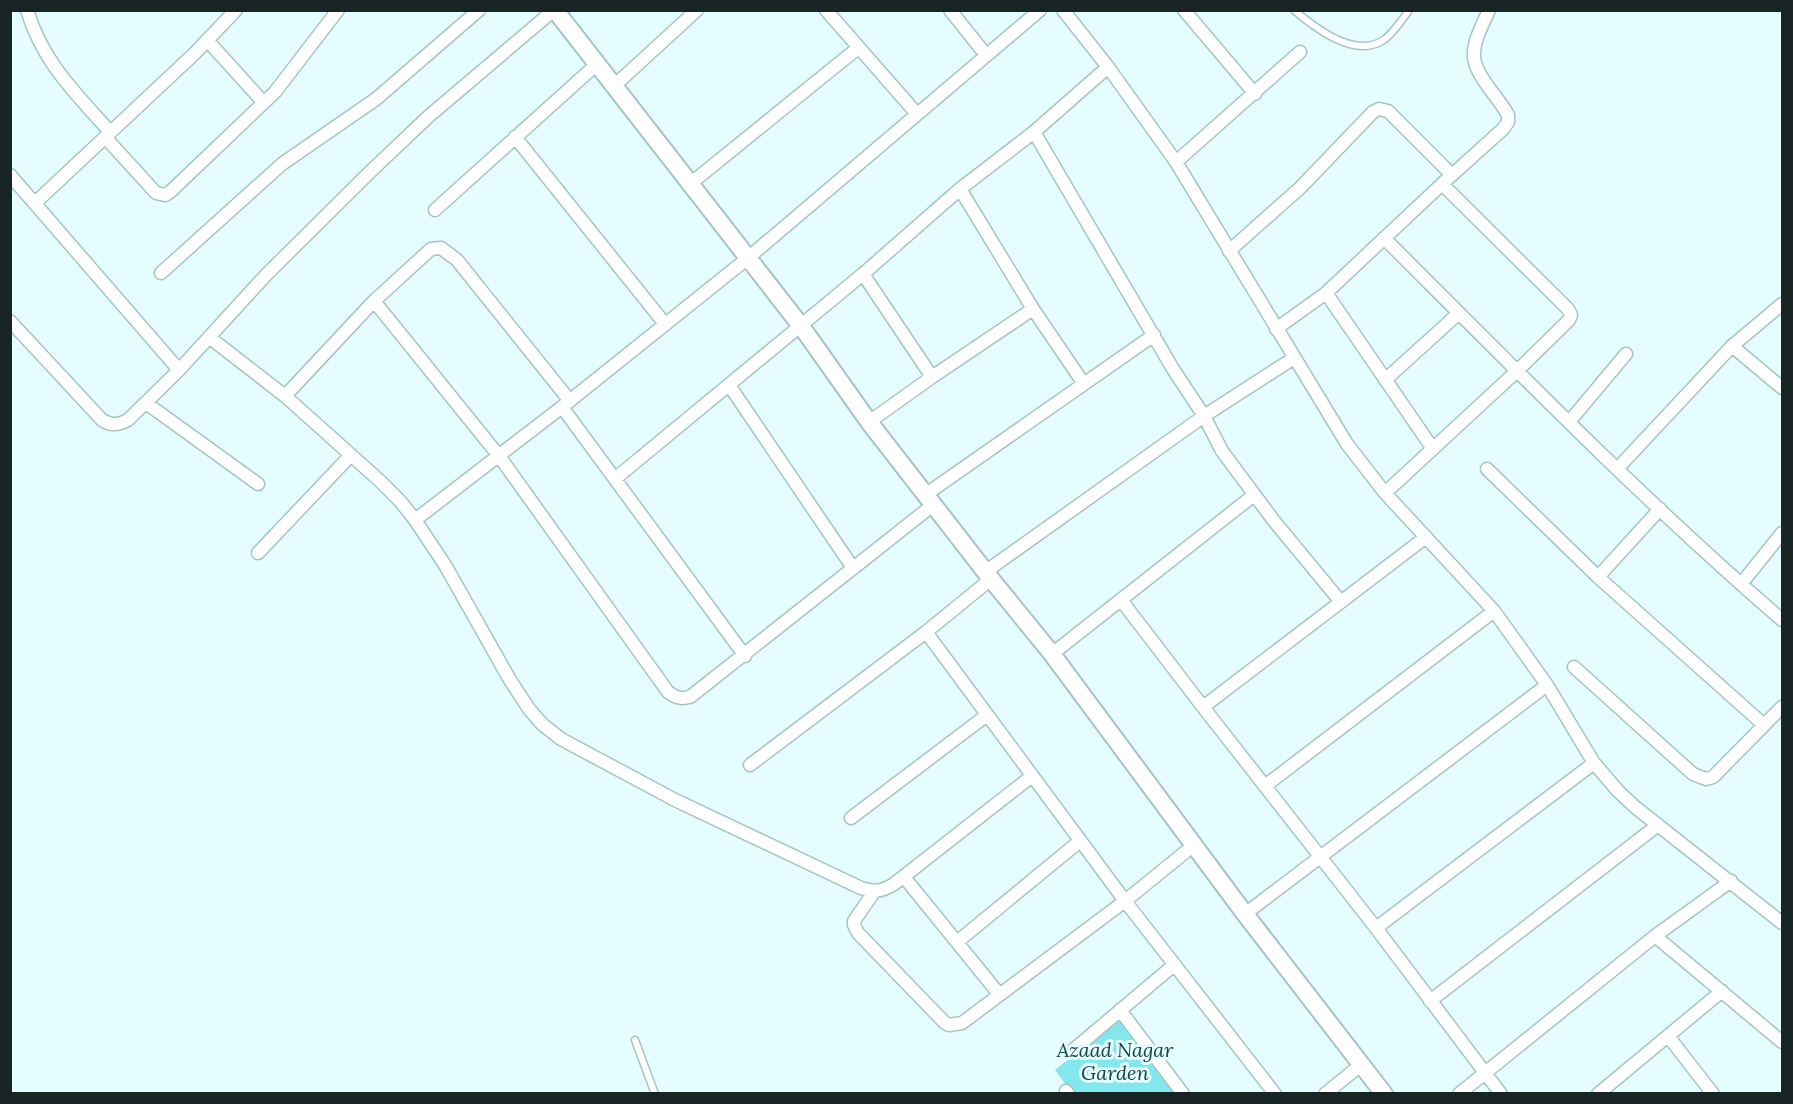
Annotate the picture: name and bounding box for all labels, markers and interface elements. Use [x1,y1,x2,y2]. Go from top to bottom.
park label: Azaad Nagar Garden [1056,1037,1174,1085]

